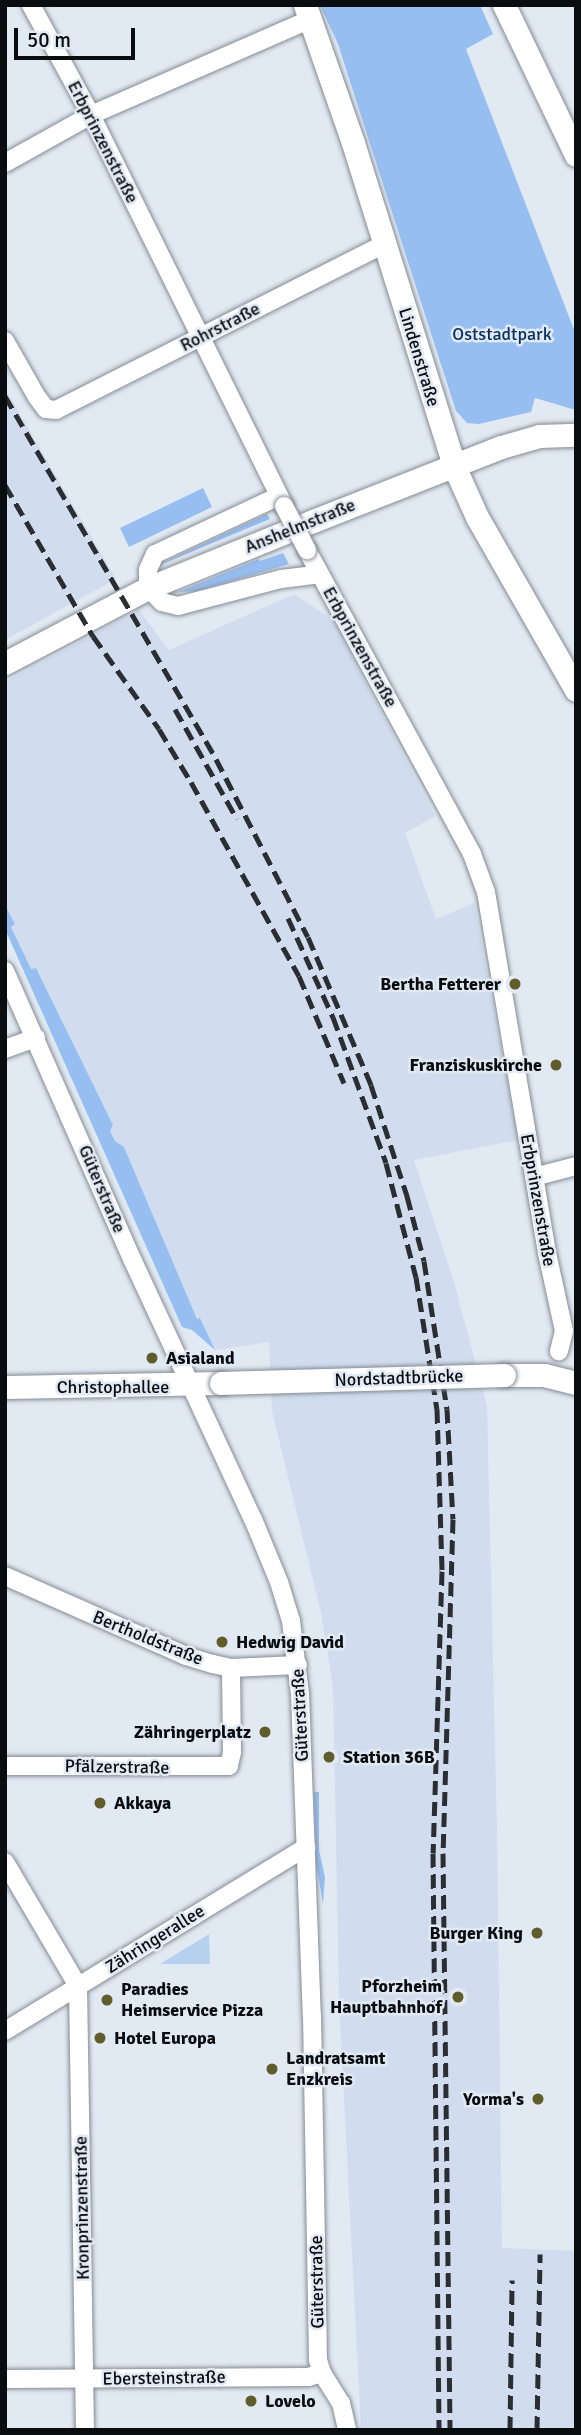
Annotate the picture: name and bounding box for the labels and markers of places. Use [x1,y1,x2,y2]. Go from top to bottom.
place label: Bertha Fetterer [380,973,501,995]
marker: Bertha Fetterer [507,976,523,992]
place label: Franziskuskirche [409,1054,542,1076]
marker: Franziskuskirche [548,1057,564,1073]
place label: Asialand [166,1347,235,1369]
marker: Asialand [144,1350,160,1366]
place label: Hedwig David [236,1631,344,1653]
marker: Hedwig David [214,1634,230,1650]
place label: Zähringerplatz [134,1721,251,1743]
marker: Zähringerplatz [257,1724,273,1740]
place label: Station 36B [343,1746,435,1768]
marker: Station 36B [321,1749,337,1765]
place label: Akkaya [114,1792,171,1814]
marker: Akkaya [92,1795,108,1811]
place label: Burger King [429,1922,523,1944]
marker: Burger King [529,1925,545,1941]
place label: Pforzheim Hauptbahnhof [330,1976,442,2018]
place label: Paradies Heimservice Pizza [121,1979,263,2022]
marker: Pforzheim Hauptbahnhof [448,1987,468,2007]
marker: Paradies Heimservice Pizza [99,1992,115,2008]
place label: Hotel Europa [114,2027,216,2049]
marker: Hotel Europa [92,2030,108,2046]
place label: Landratsamt Enzkreis [286,2048,385,2090]
marker: Landratsamt Enzkreis [264,2061,280,2077]
place label: Yorma's [463,2088,524,2110]
marker: Yorma's [530,2091,546,2107]
place label: Lovelo [265,2390,316,2412]
marker: Lovelo [243,2393,259,2409]

